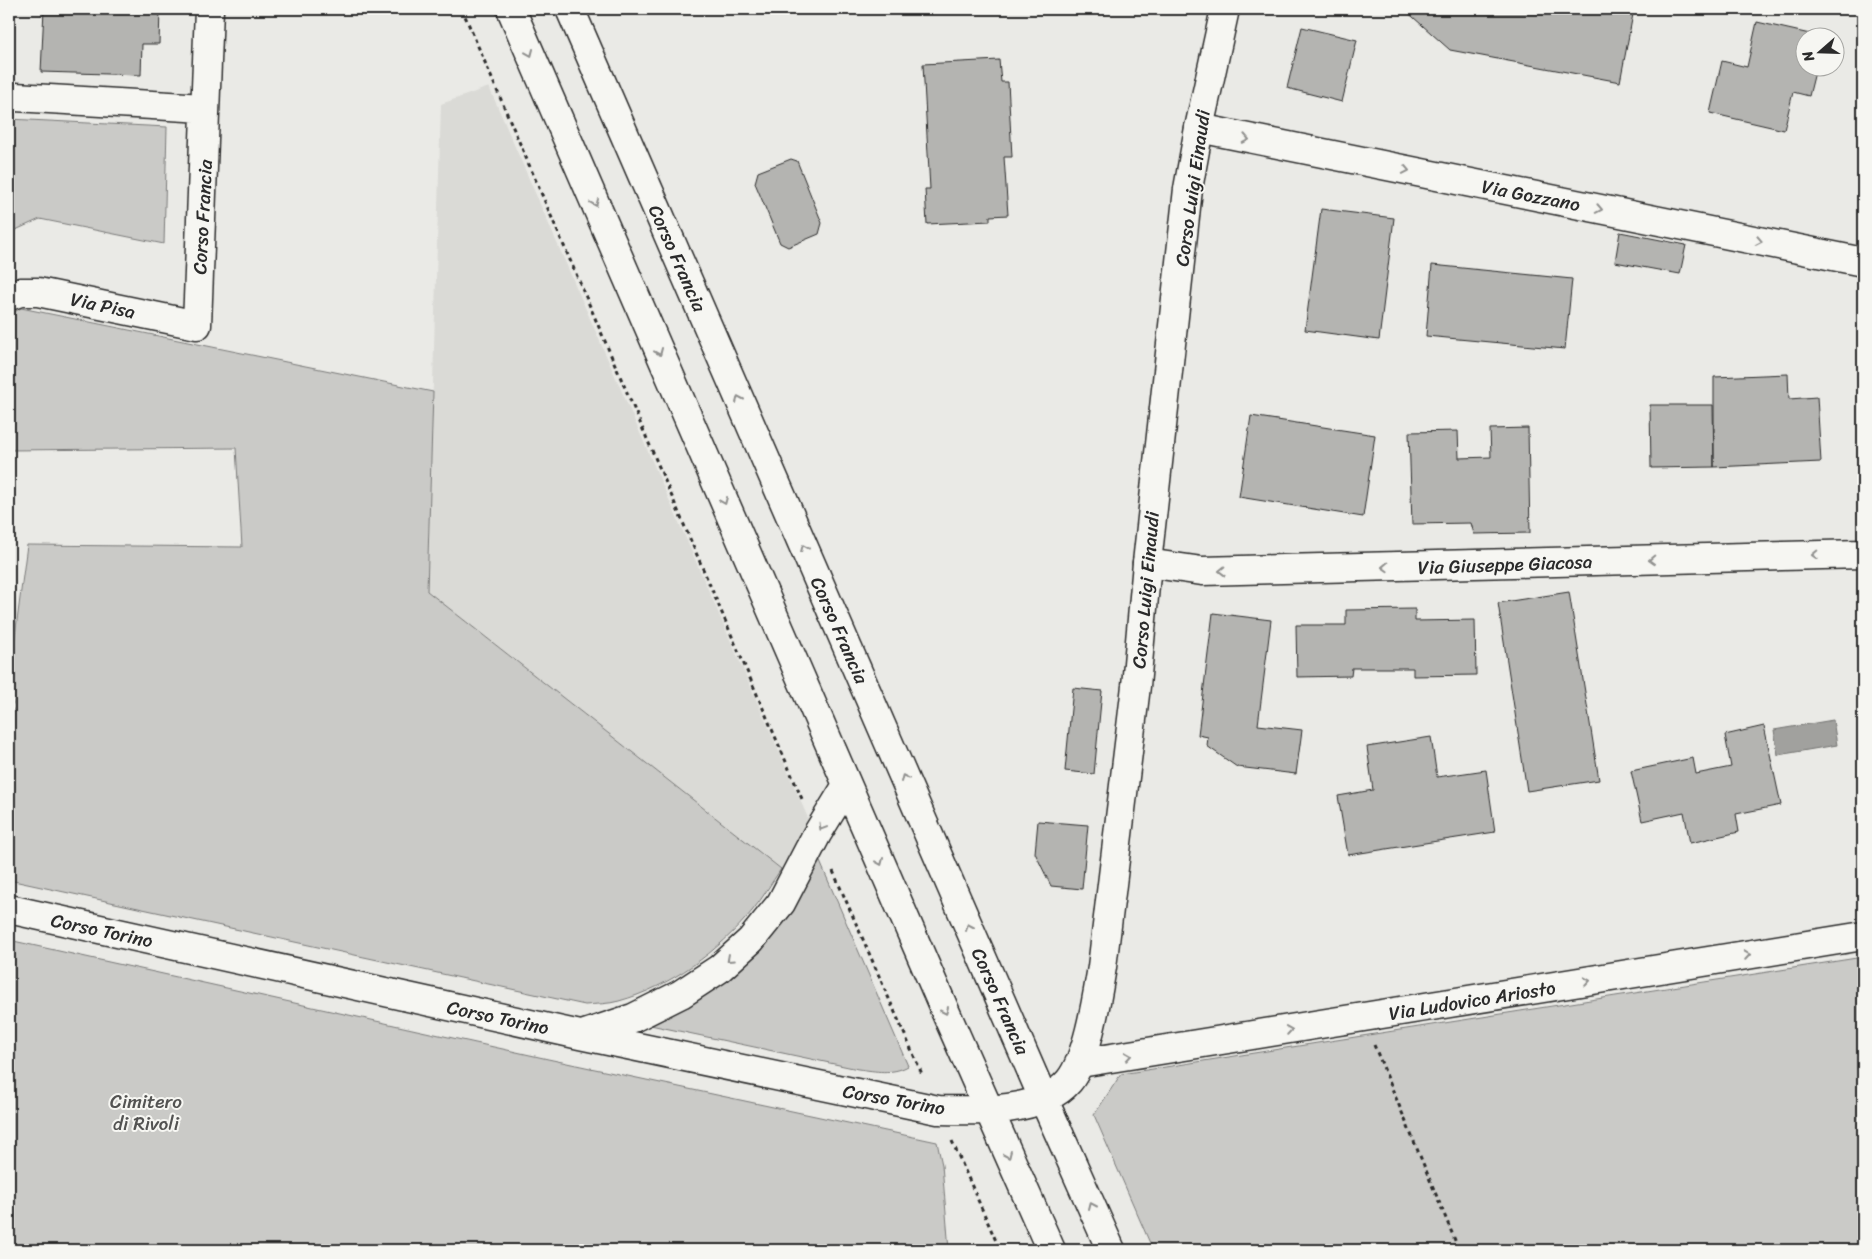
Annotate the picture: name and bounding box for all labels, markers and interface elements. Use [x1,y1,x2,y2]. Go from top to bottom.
north arrow [1794,28,1844,78]
text: N [1795,47,1822,66]
one-way arrow [524,49,534,57]
street label: Corso Luigi Einaudi [1165,107,1220,268]
one-way arrow [1242,133,1251,143]
street label: Corso Francia [183,158,222,275]
one-way arrow [1401,165,1410,175]
street label: Via Gozzano [1479,170,1583,221]
one-way arrow [588,198,599,207]
street label: Corso Francia [639,199,716,318]
one-way arrow [1595,203,1604,214]
one-way arrow [1754,235,1763,246]
street label: Via Pisa [67,283,139,329]
one-way arrow [653,347,664,356]
one-way arrow [735,395,746,404]
one-way arrow [717,496,728,505]
street label: Corso Luigi Einaudi [1122,509,1169,670]
one-way arrow [800,544,811,553]
street label: Via Giuseppe Giacosa [1417,545,1593,584]
one-way arrow [1810,550,1818,560]
one-way arrow [1648,554,1656,565]
one-way arrow [1380,562,1388,572]
one-way arrow [1218,566,1226,576]
street label: Corso Francia [801,571,878,690]
one-way arrow [900,774,911,783]
one-way arrow [818,821,828,830]
one-way arrow [874,857,884,865]
street label: Corso Torino [48,904,156,957]
one-way arrow [964,923,975,932]
street label: Corso Francia [962,942,1039,1061]
one-way arrow [1743,950,1752,960]
one-way arrow [726,953,735,962]
street label: Via Ludovico Ariosto [1386,971,1558,1030]
one-way arrow [1583,976,1591,986]
street label: Corso Torino [444,991,552,1044]
one-way arrow [938,1006,949,1015]
one-way arrow [1284,1025,1293,1035]
one-way arrow [1124,1051,1133,1061]
street label: Corso Torino [840,1074,948,1125]
park label: Cimitero di Rivoli [110,1085,182,1140]
one-way arrow [1002,1150,1013,1159]
one-way arrow [1087,1202,1098,1211]

